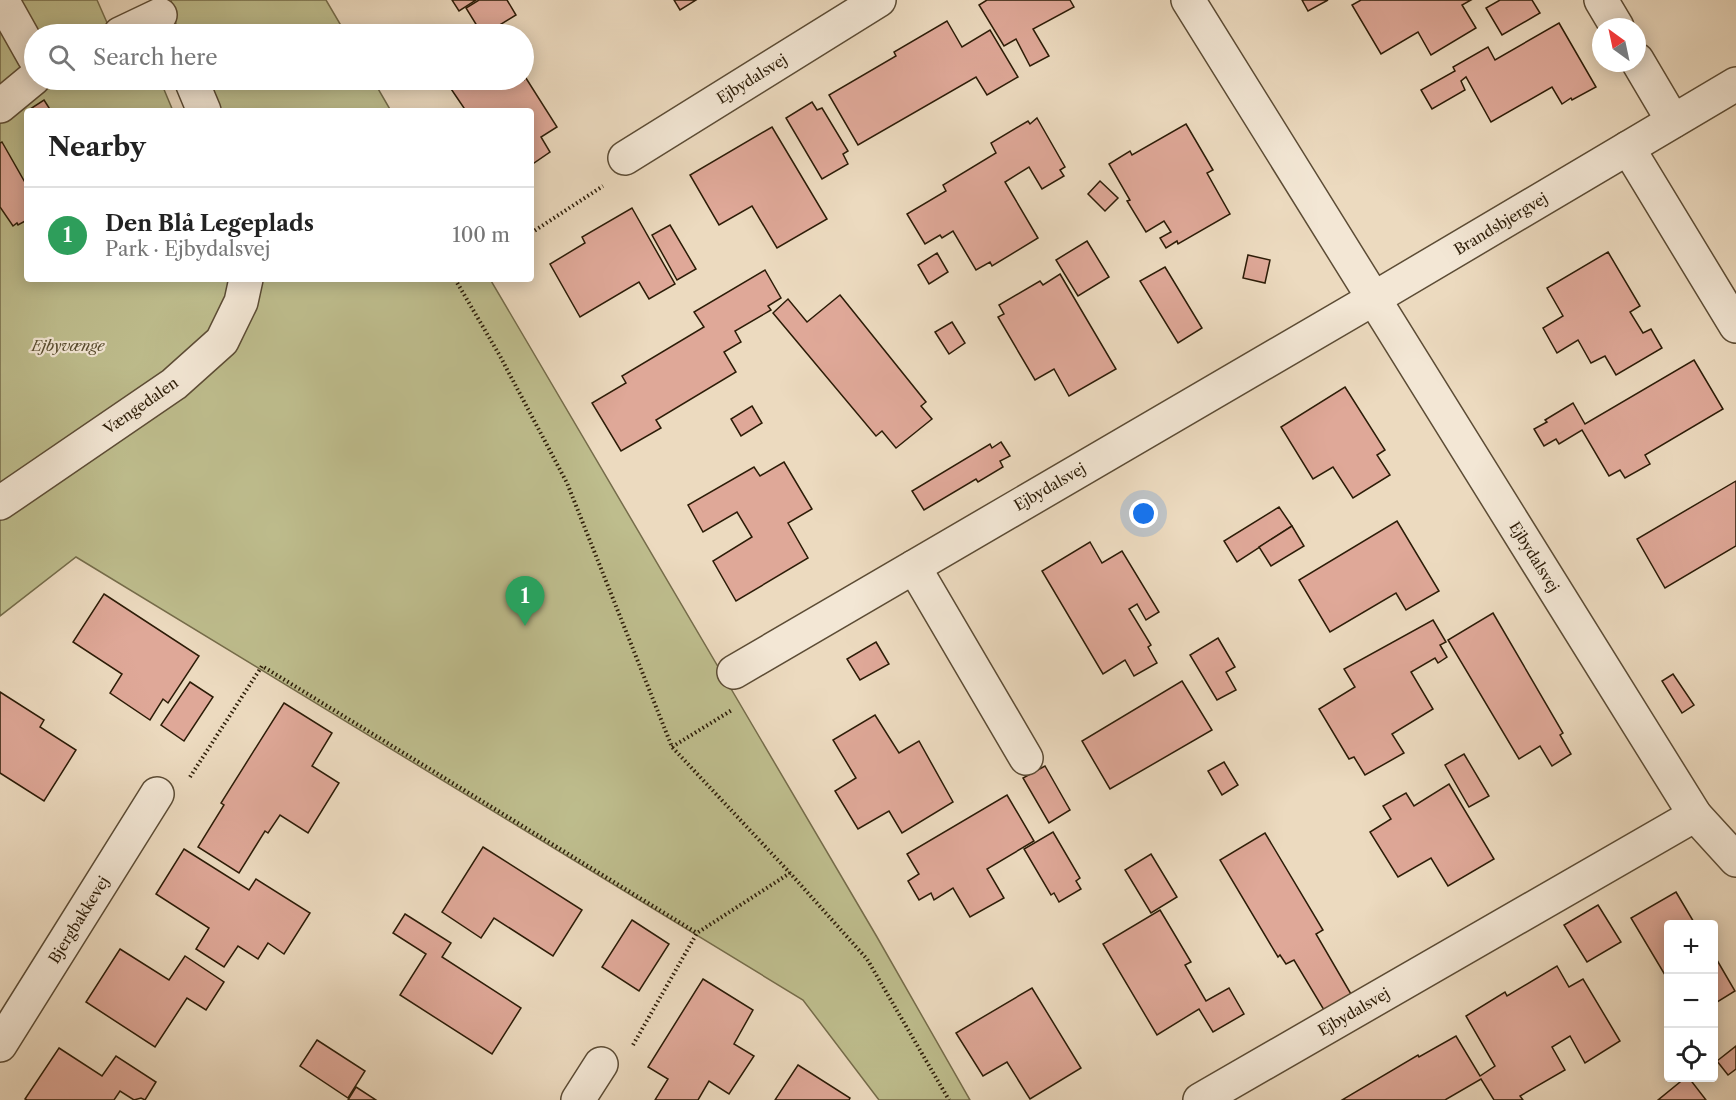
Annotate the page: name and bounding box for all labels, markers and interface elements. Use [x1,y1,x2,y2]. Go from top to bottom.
north arrow [1592,18,1646,72]
search box [24,24,534,90]
icon: search [45,41,78,74]
text: Search here [93,44,218,71]
street label: Ejbydalsvej [713,49,790,108]
text: Nearby [48,131,146,163]
street label: Brandsbjergvej [1450,188,1551,259]
text: Den Blå Legeplads [105,210,314,237]
text: 1 [63,223,72,247]
text: 100 m [452,223,510,247]
text: Park · Ejbydalsvej [105,237,270,261]
park label: Ejbyvænge [30,336,105,355]
street label: Vængedalen [99,373,182,439]
street label: Ejbydalsvej [1011,458,1089,515]
your location [1129,499,1158,528]
street label: Ejbydalsvej [1505,518,1564,595]
pin: 1 [506,576,544,626]
street label: Bjergbakkevej [44,873,113,967]
map controls [1664,920,1718,1082]
button: + [1664,920,1718,974]
button: − [1664,974,1718,1028]
street label: Ejbydalsvej [1315,983,1393,1040]
button: locate [1664,1028,1718,1082]

